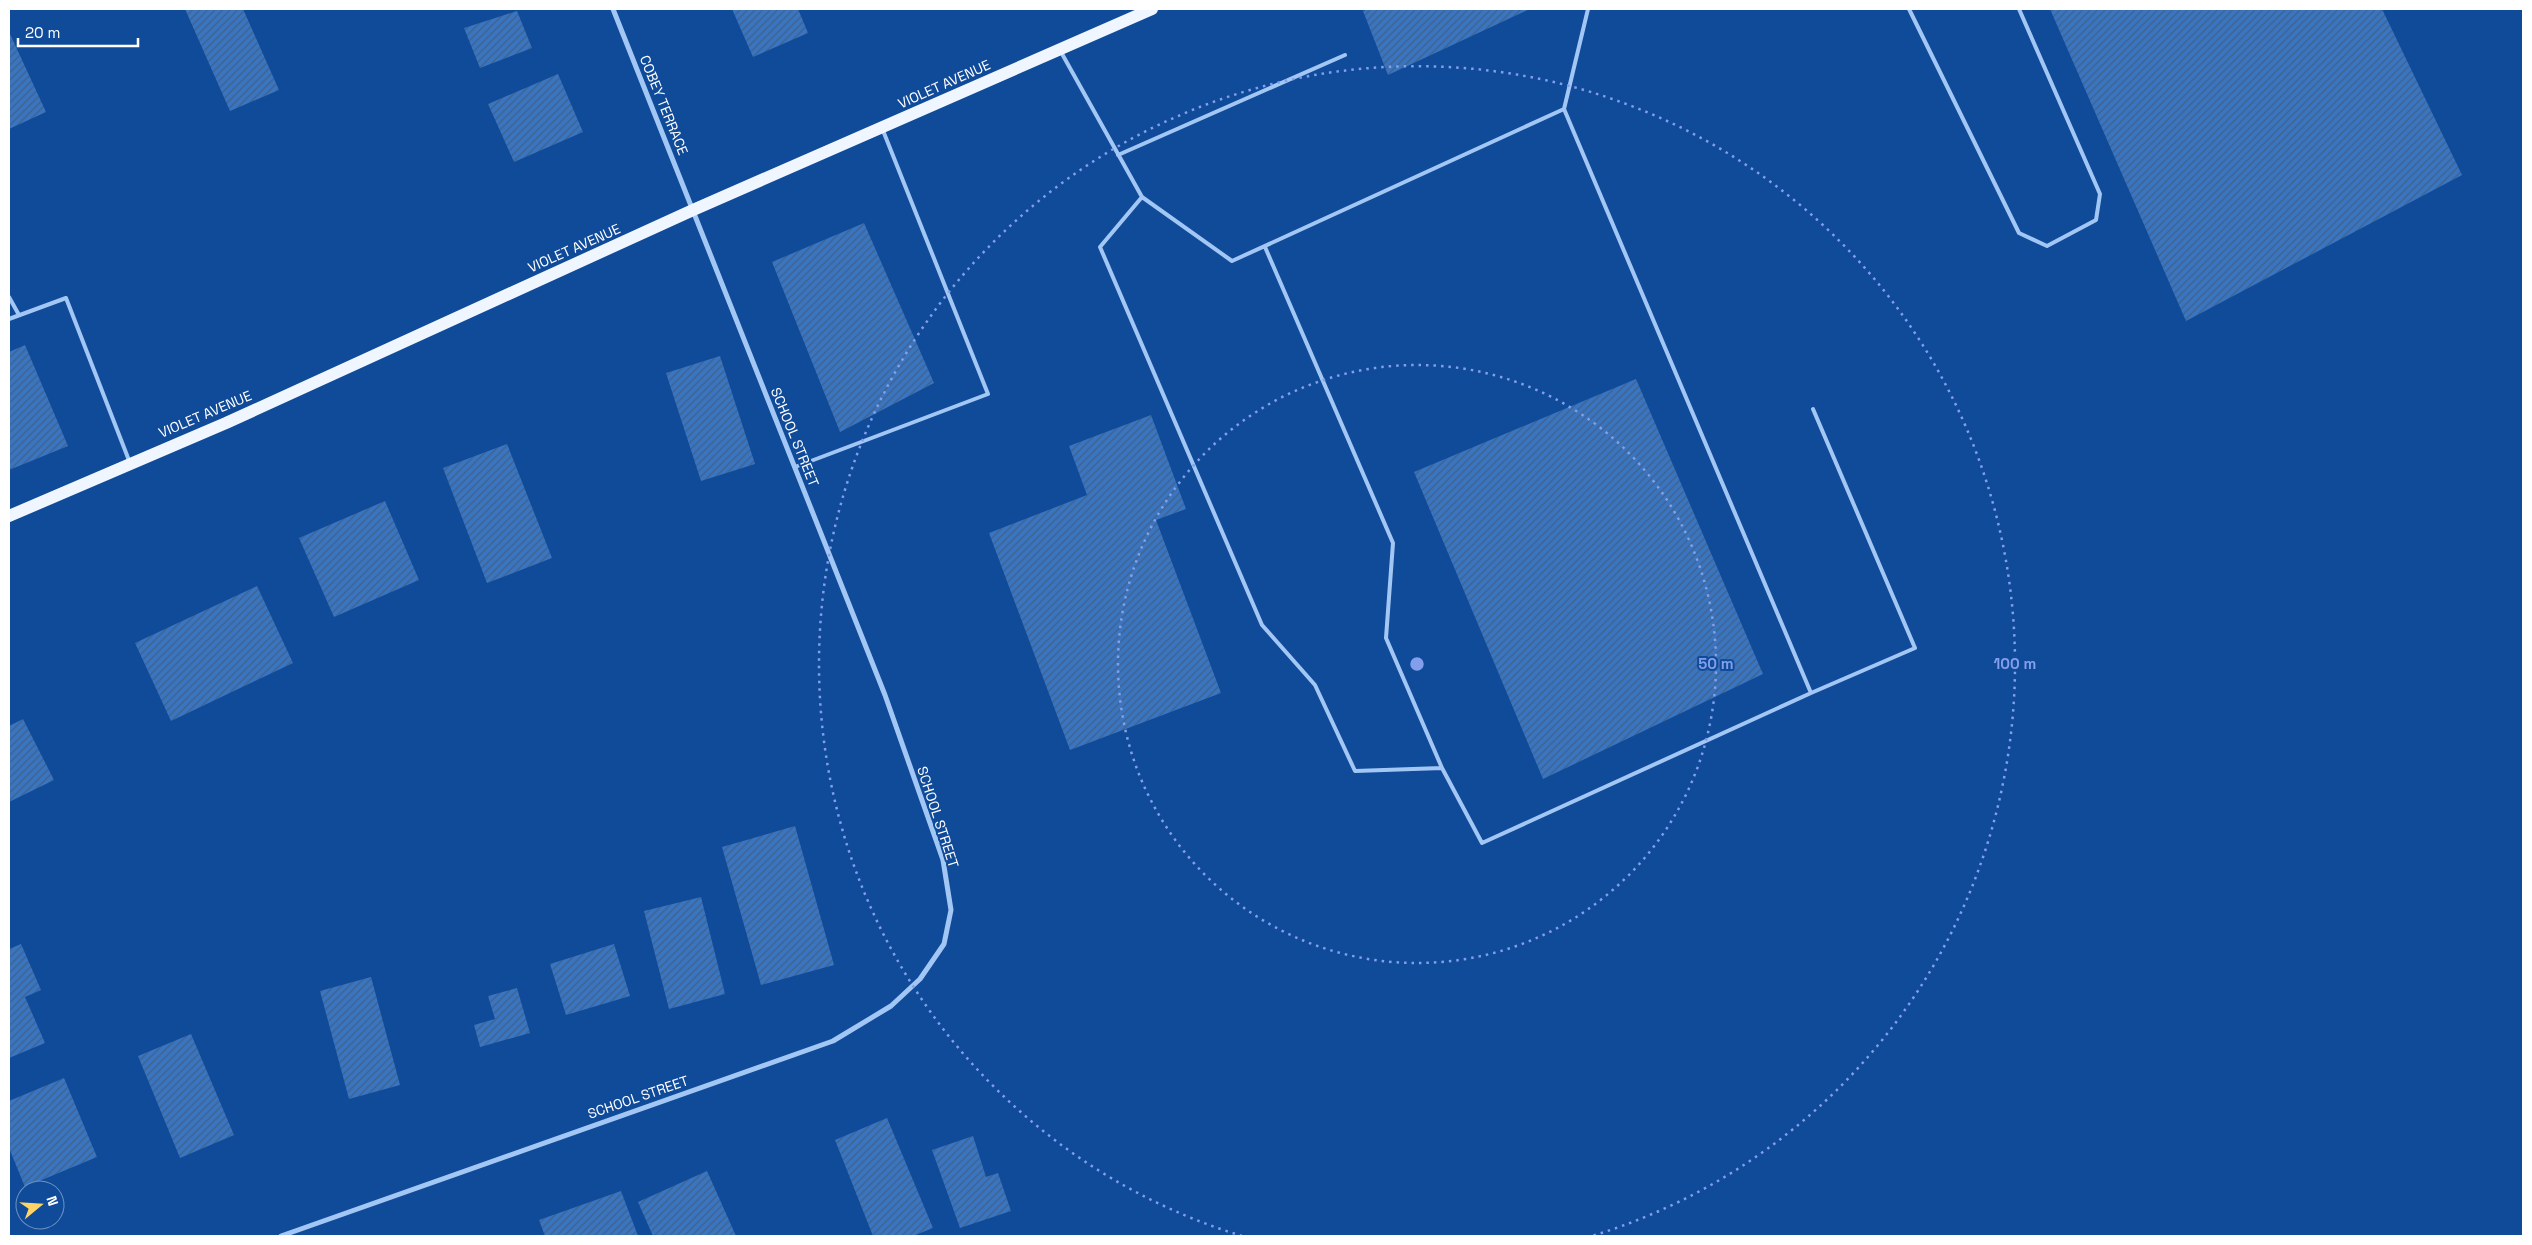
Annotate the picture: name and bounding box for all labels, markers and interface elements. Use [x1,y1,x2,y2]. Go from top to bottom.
scale bar [18,15,138,47]
text: 20 m [25,23,60,42]
street label: COBEY TERRACE [636,52,692,158]
street label: VIOLET AVENUE [895,56,993,112]
street label: VIOLET AVENUE [525,220,623,276]
street label: SCHOOL STREET [767,385,823,489]
street label: VIOLET AVENUE [156,386,254,442]
text: 50 m [1698,654,1734,673]
text: 100 m [1994,654,2036,673]
centre of rings [1408,655,1426,673]
street label: SCHOOL STREET [913,764,963,870]
street label: SCHOOL STREET [585,1071,691,1123]
north arrow [15,1180,65,1230]
text: N [42,1194,62,1208]

